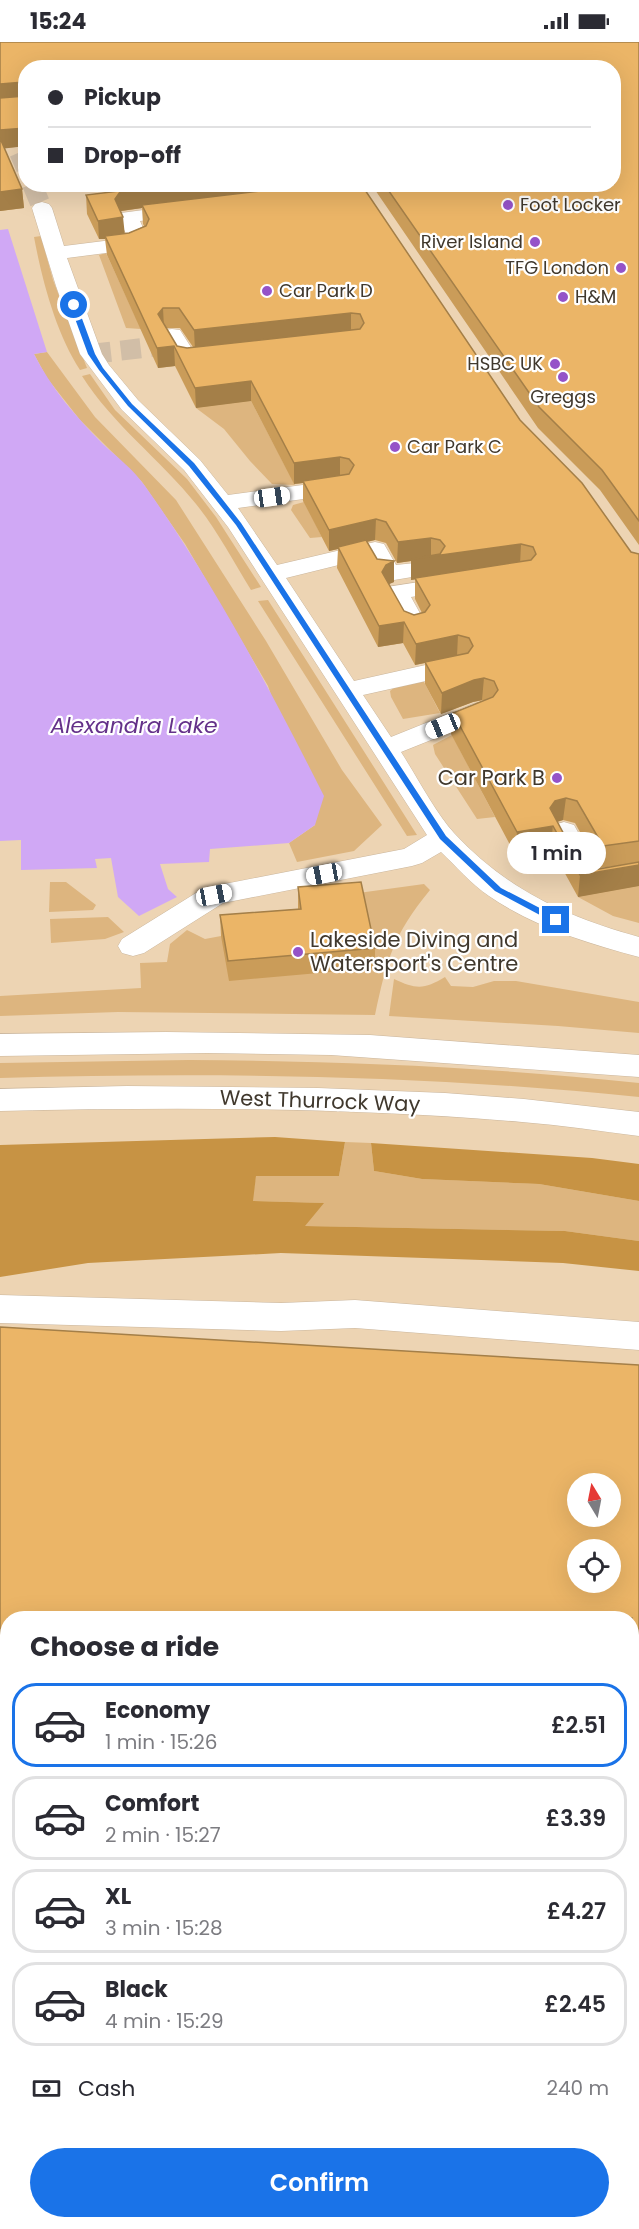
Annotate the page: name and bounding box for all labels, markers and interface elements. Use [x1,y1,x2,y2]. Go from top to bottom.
text: 15:24 [30,6,86,37]
text: Pickup [84,82,161,113]
text: Drop-off [84,140,181,171]
place label: Foot Locker [520,192,621,217]
marker: Foot Locker [501,198,515,212]
place label: River Island [421,229,523,254]
marker: River Island [528,235,542,249]
place label: TFG London [505,255,609,280]
marker: TFG London [614,261,628,275]
place label: Car Park D [279,278,373,303]
marker: Car Park D [260,284,274,298]
place label: H&M [575,284,616,309]
marker: H&M [556,290,570,304]
route start [60,291,87,318]
place label: HSBC UK [467,351,543,376]
marker: HSBC UK [548,357,562,371]
marker: Greggs [556,370,570,384]
place label: Greggs [530,384,596,409]
place label: Car Park C [407,434,502,459]
marker: Car Park C [388,440,402,454]
car [253,486,291,508]
water label: Alexandra Lake [49,710,218,741]
car [423,711,463,741]
place label: Car Park B [438,763,545,792]
marker: Car Park B [550,771,564,785]
callout: 1 min [506,833,606,875]
text: 1 min [531,839,582,867]
car [305,862,343,886]
car [195,883,233,907]
route end [542,906,569,933]
place label: Lakeside Diving and Watersport's Centre [310,925,518,978]
marker: Lakeside Diving and Watersport's Centre [291,945,305,959]
street label: West Thurrock Way [219,1083,421,1119]
north arrow [567,1473,621,1527]
map controls [567,1473,621,1593]
button: locate [567,1539,621,1593]
text: Choose a ride [30,1628,219,1665]
text: Economy [105,1695,210,1726]
icon: car [33,1698,87,1752]
text: £2.51 [551,1710,606,1741]
text: 1 min · 15:26 [105,1728,217,1756]
text: Comfort [105,1788,199,1819]
icon: car [33,1791,87,1845]
text: £3.39 [546,1803,606,1834]
text: 2 min · 15:27 [105,1821,221,1849]
text: XL [105,1881,131,1912]
icon: car [33,1884,87,1938]
text: £4.27 [547,1896,606,1927]
text: 3 min · 15:28 [105,1914,223,1942]
text: Black [105,1974,168,2005]
icon: car [33,1977,87,2031]
text: £2.45 [545,1989,606,2020]
text: 4 min · 15:29 [105,2007,223,2035]
icon: cash [30,2072,63,2105]
text: Cash [78,2073,135,2104]
text: 240 m [546,2074,609,2102]
button: Confirm [30,2148,609,2217]

